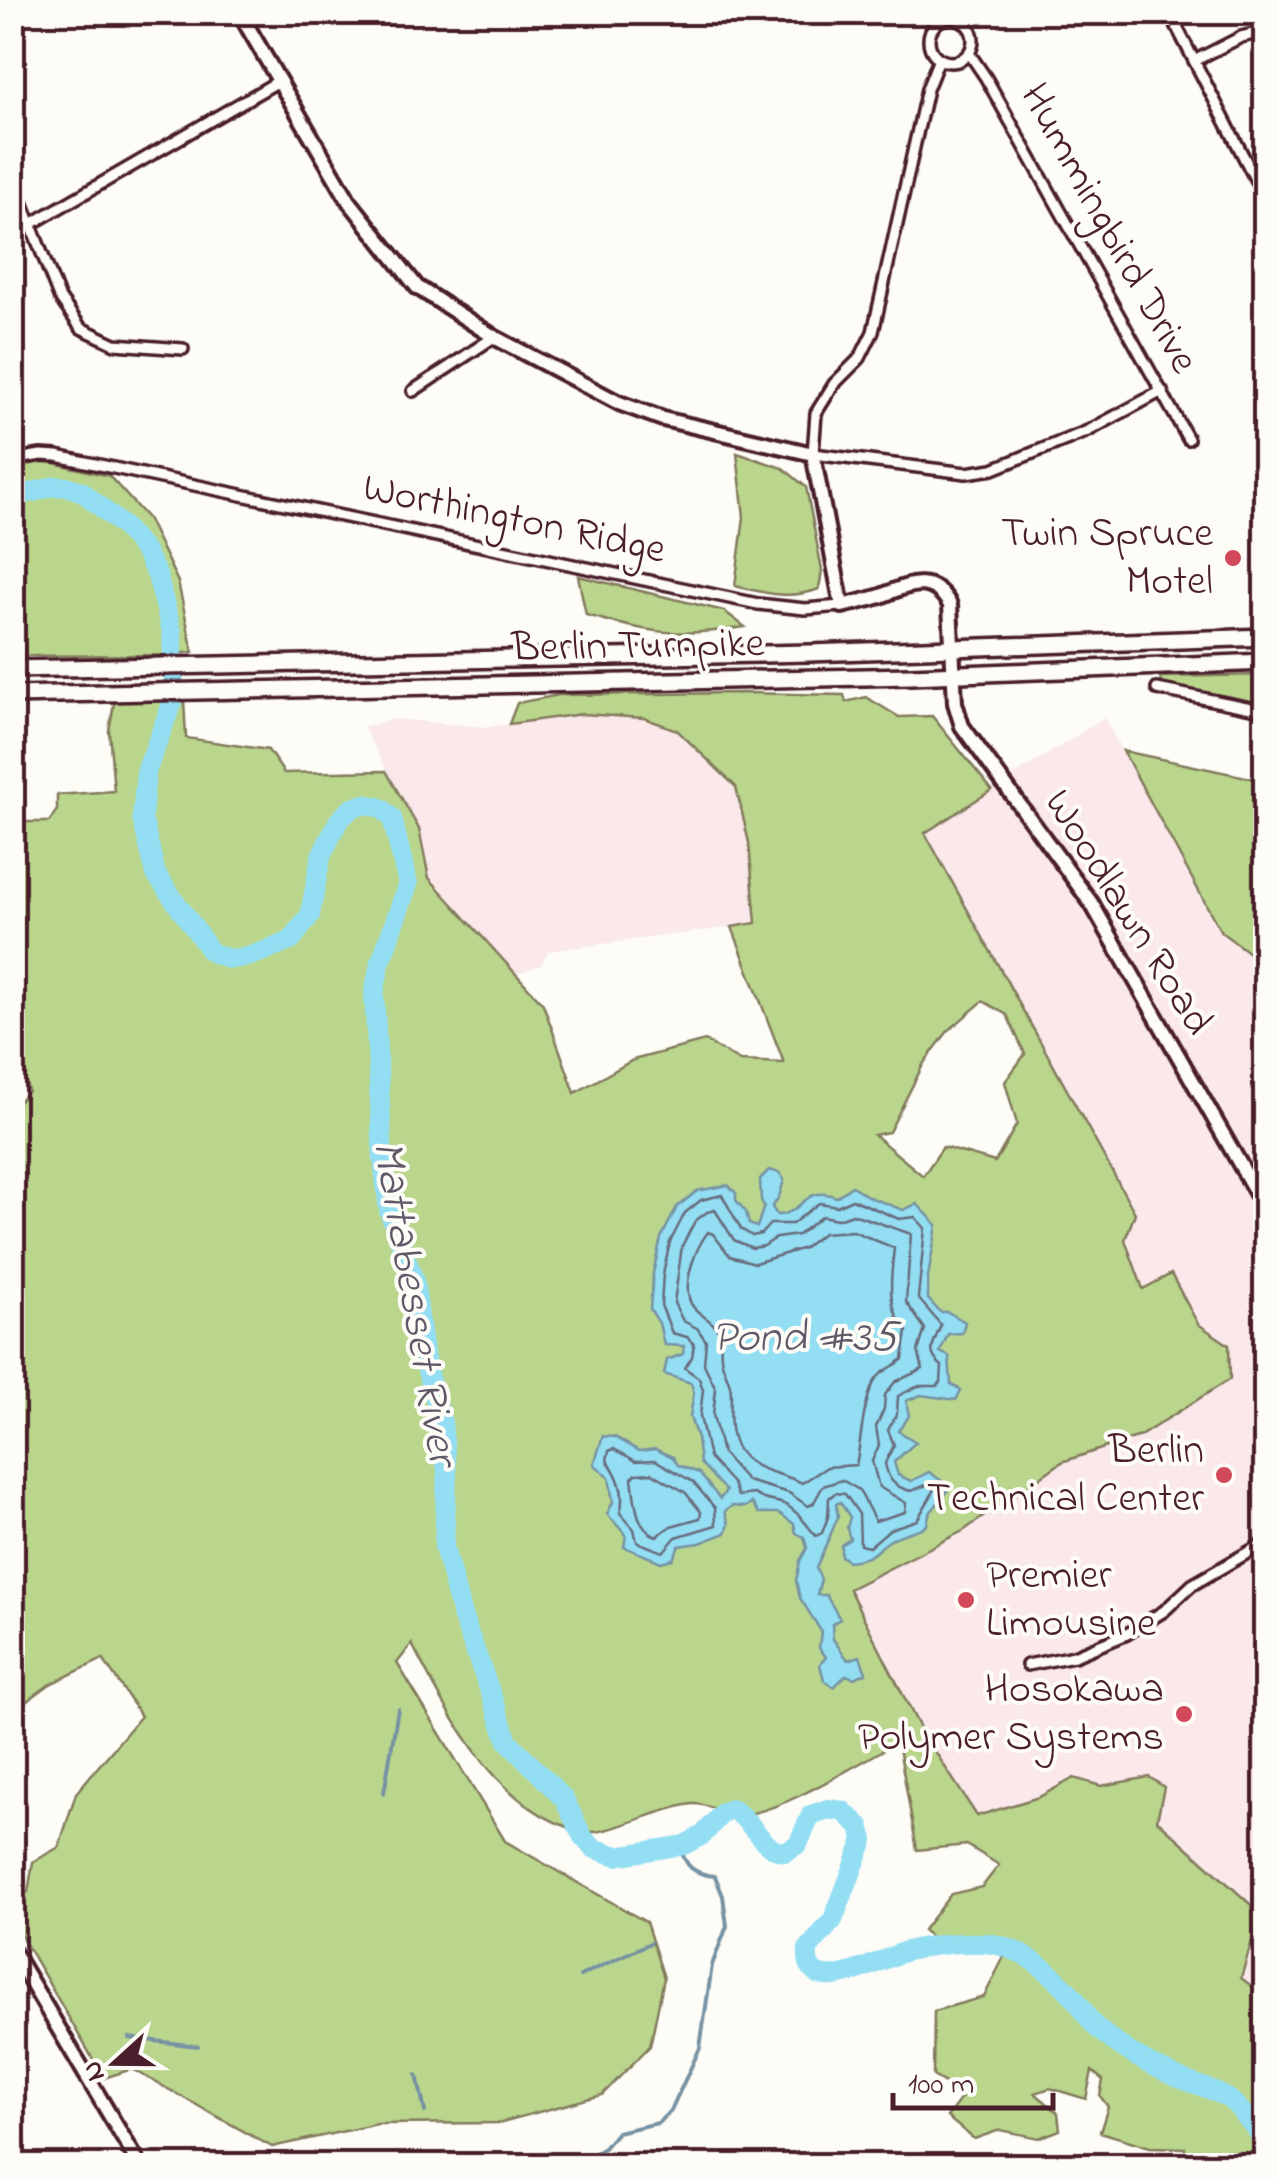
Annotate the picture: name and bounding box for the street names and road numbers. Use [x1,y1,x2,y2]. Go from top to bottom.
street label: Hummingbird Drive [1003,73,1213,385]
street label: Worthington Ridge [357,458,671,582]
street label: Berlin Turnpike [510,614,765,680]
street label: Woodlawn Road [1027,778,1227,1048]

